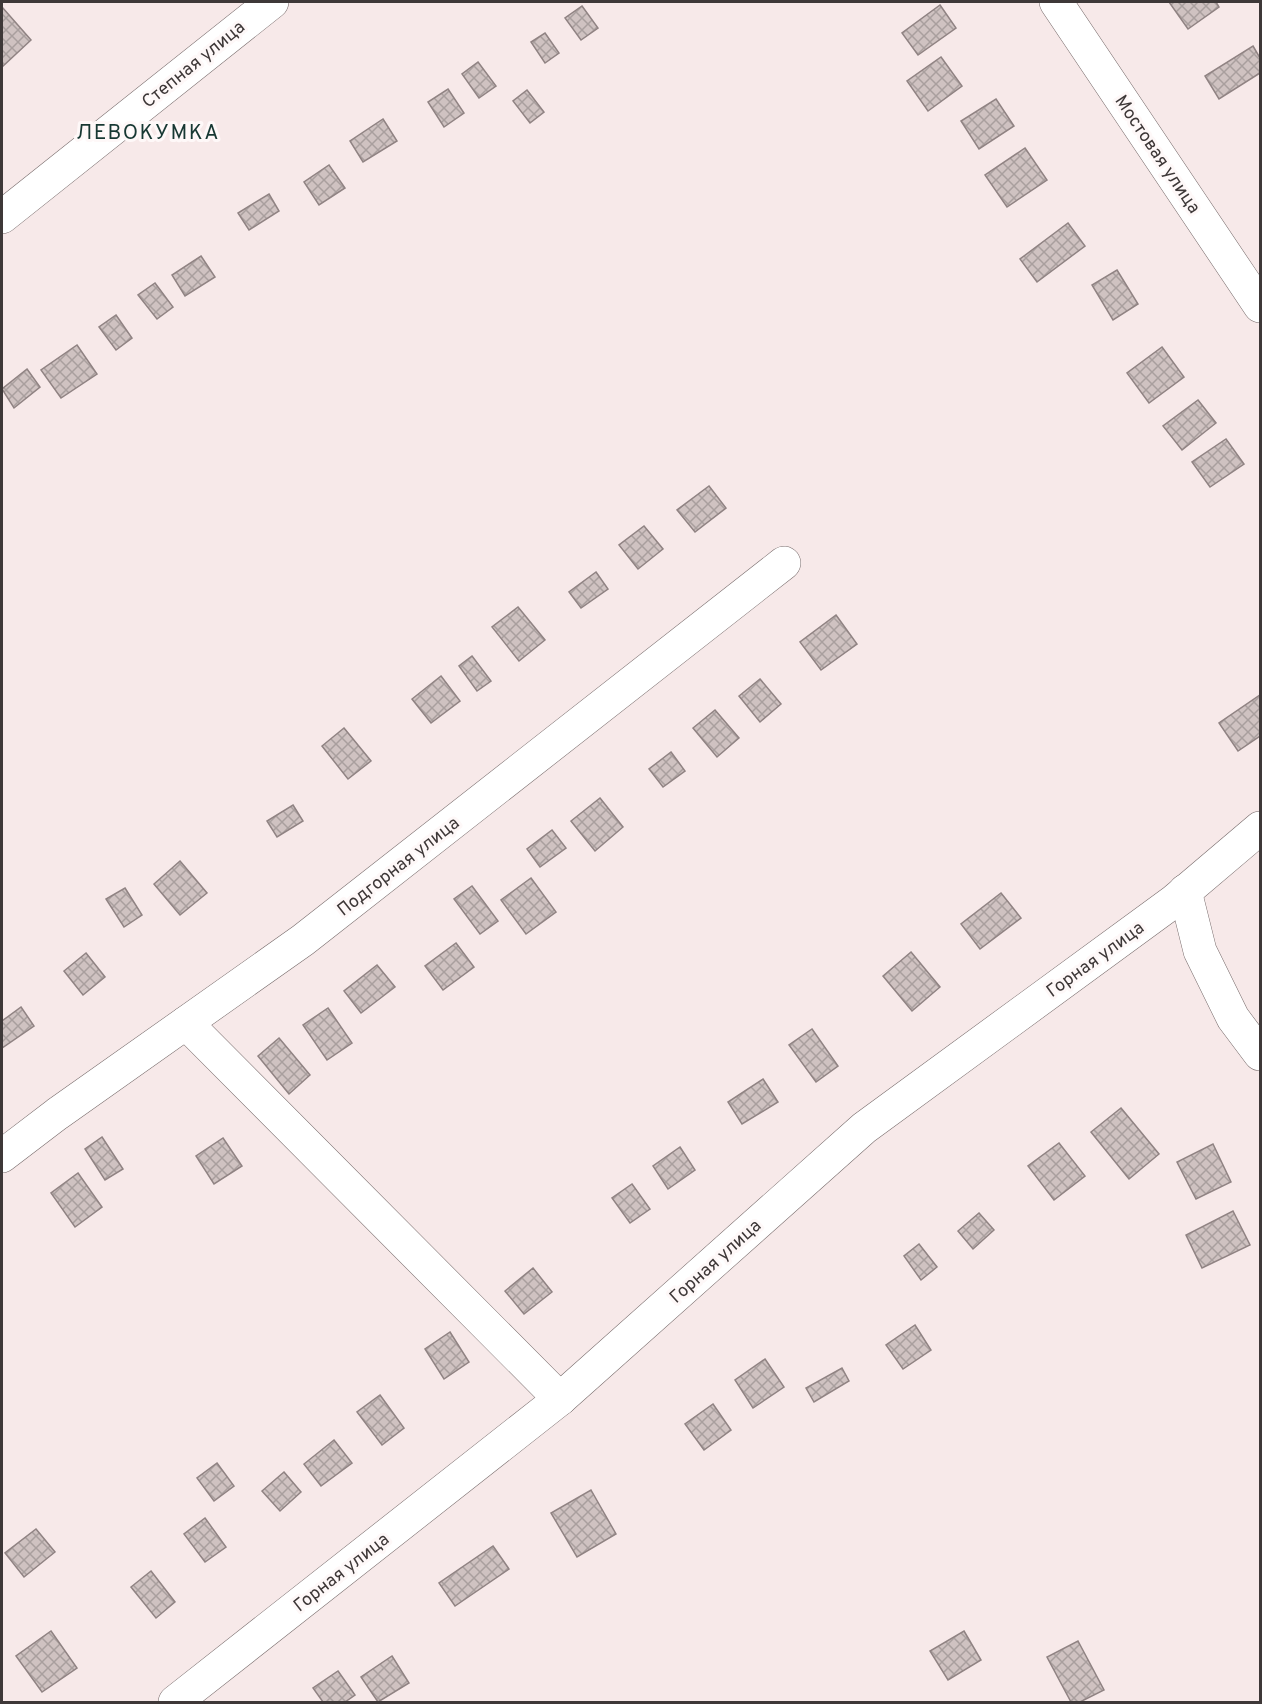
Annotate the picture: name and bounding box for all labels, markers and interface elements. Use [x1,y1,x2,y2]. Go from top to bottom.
street label: Степная улица [138,16,250,114]
street label: Мостовая улица [1109,91,1205,219]
district label: ЛЕВОКУМКА [76,120,220,147]
street label: Подгорная улица [333,812,465,922]
street label: Горная улица [1042,917,1149,1003]
street label: Горная улица [665,1215,767,1309]
street label: Горная улица [289,1529,394,1618]

